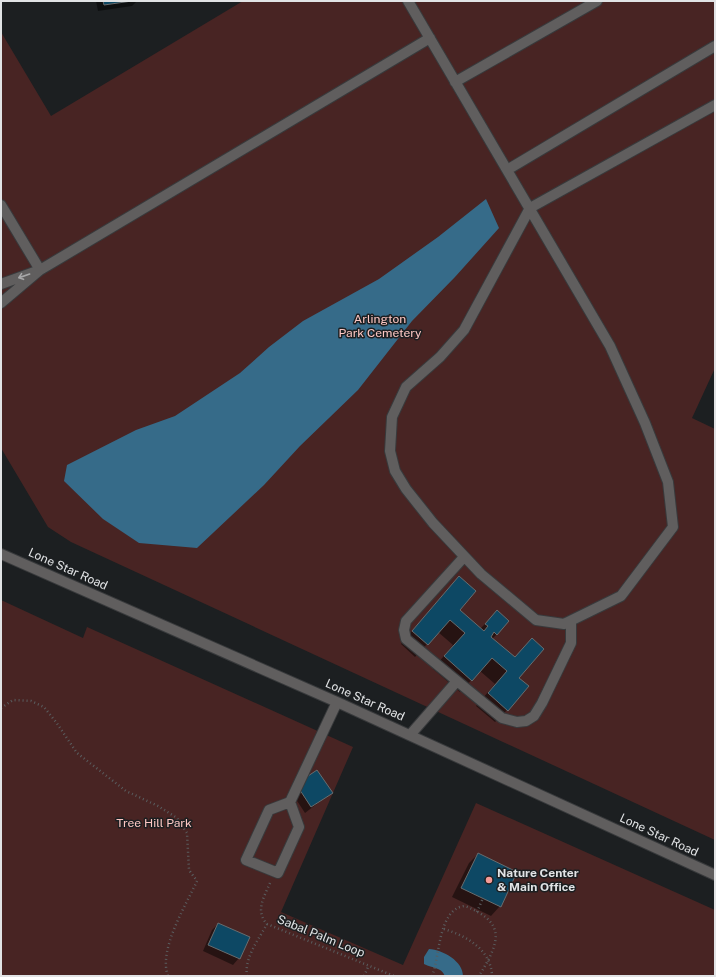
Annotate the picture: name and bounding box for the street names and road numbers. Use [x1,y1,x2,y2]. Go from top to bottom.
street label: Lone Star Road [26,545,110,593]
street label: Lone Star Road [323,676,407,724]
street label: Lone Star Road [617,811,701,859]
street label: Sabal Palm Loop [275,912,367,960]

